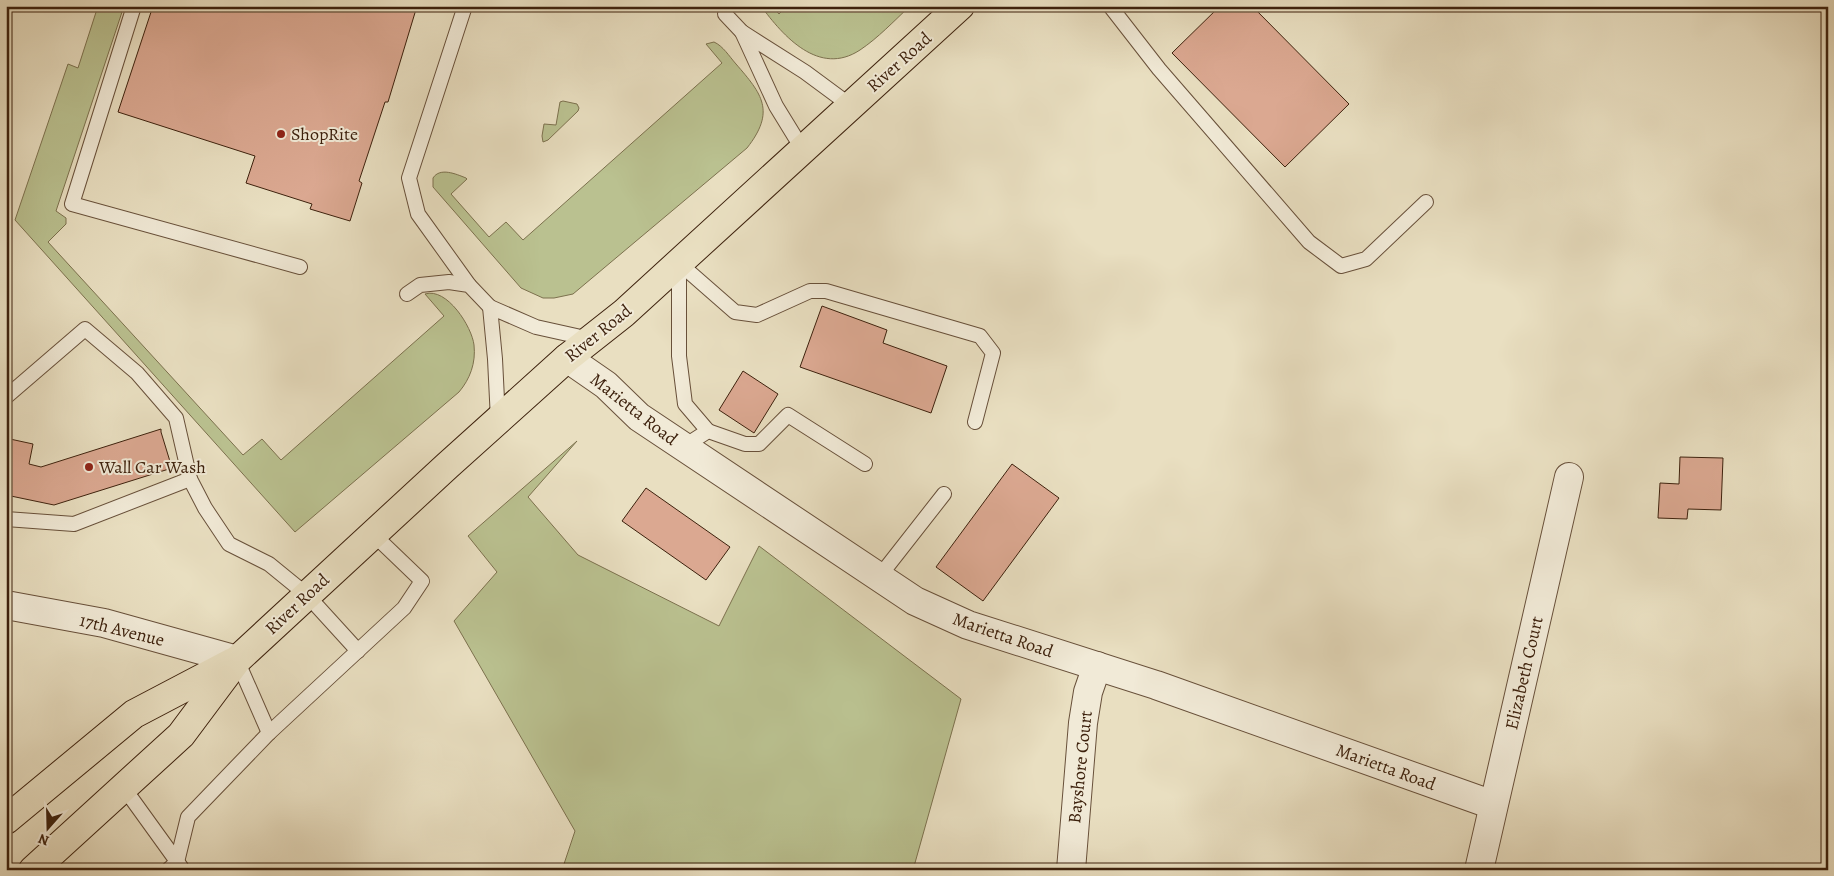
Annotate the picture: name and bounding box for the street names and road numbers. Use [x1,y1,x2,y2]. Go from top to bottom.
street label: River Road [861,26,937,98]
street label: River Road [560,298,637,367]
street label: Marietta Road [585,367,683,451]
street label: River Road [260,568,335,640]
street label: Marietta Road [950,607,1057,664]
street label: 17th Avenue [77,608,167,652]
street label: Elizabeth Court [1499,614,1549,732]
street label: Bayshore Court [1062,709,1098,825]
street label: Marietta Road [1333,738,1440,796]

